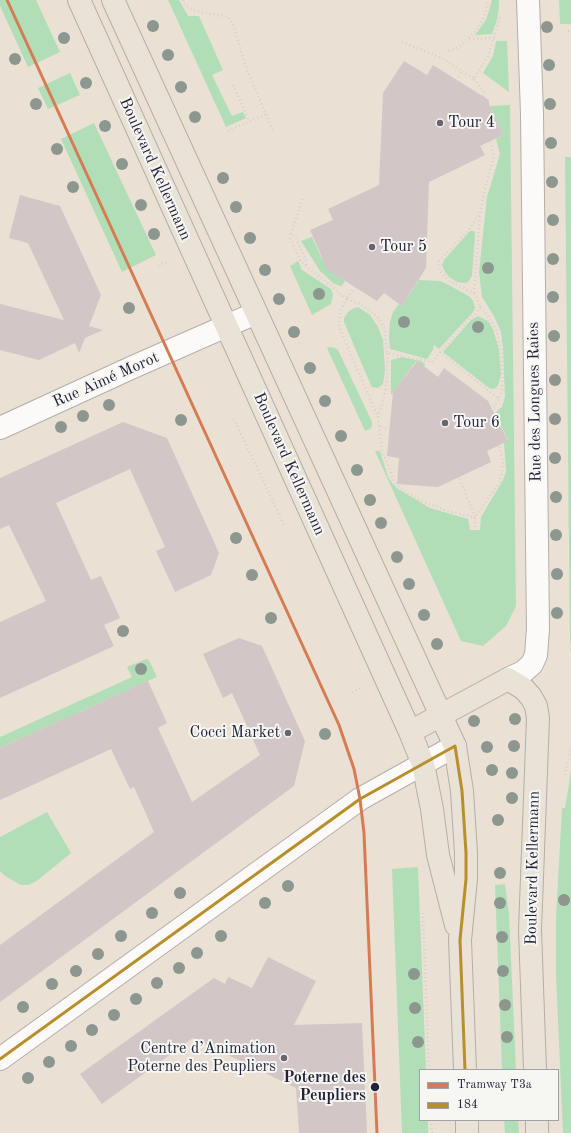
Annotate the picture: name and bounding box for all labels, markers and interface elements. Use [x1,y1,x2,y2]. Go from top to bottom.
street label: Boulevard Kellermann [115,95,195,243]
place label: Tour 4 [448,113,495,133]
marker: Tour 4 [435,118,445,128]
place label: Tour 5 [380,237,427,257]
marker: Tour 5 [367,242,377,252]
street label: Rue des Longues Raies [524,322,546,482]
street label: Rue Aimé Morot [50,348,162,412]
street label: Boulevard Kellermann [249,390,329,538]
place label: Tour 6 [453,413,500,433]
marker: Tour 6 [440,418,450,428]
place label: Cocci Market [189,723,280,743]
marker: Cocci Market [283,728,293,738]
street label: Boulevard Kellermann [522,791,544,945]
place label: Centre d’Animation Poterne des Peupliers [127,1039,276,1077]
marker: Centre d’Animation Poterne des Peupliers [279,1053,289,1063]
place label: Poterne des Peupliers [283,1068,366,1106]
legend [419,1069,559,1121]
text: Tramway T3a [457,1079,532,1091]
marker: Poterne des Peupliers [369,1081,381,1093]
text: 184 [457,1099,478,1111]

